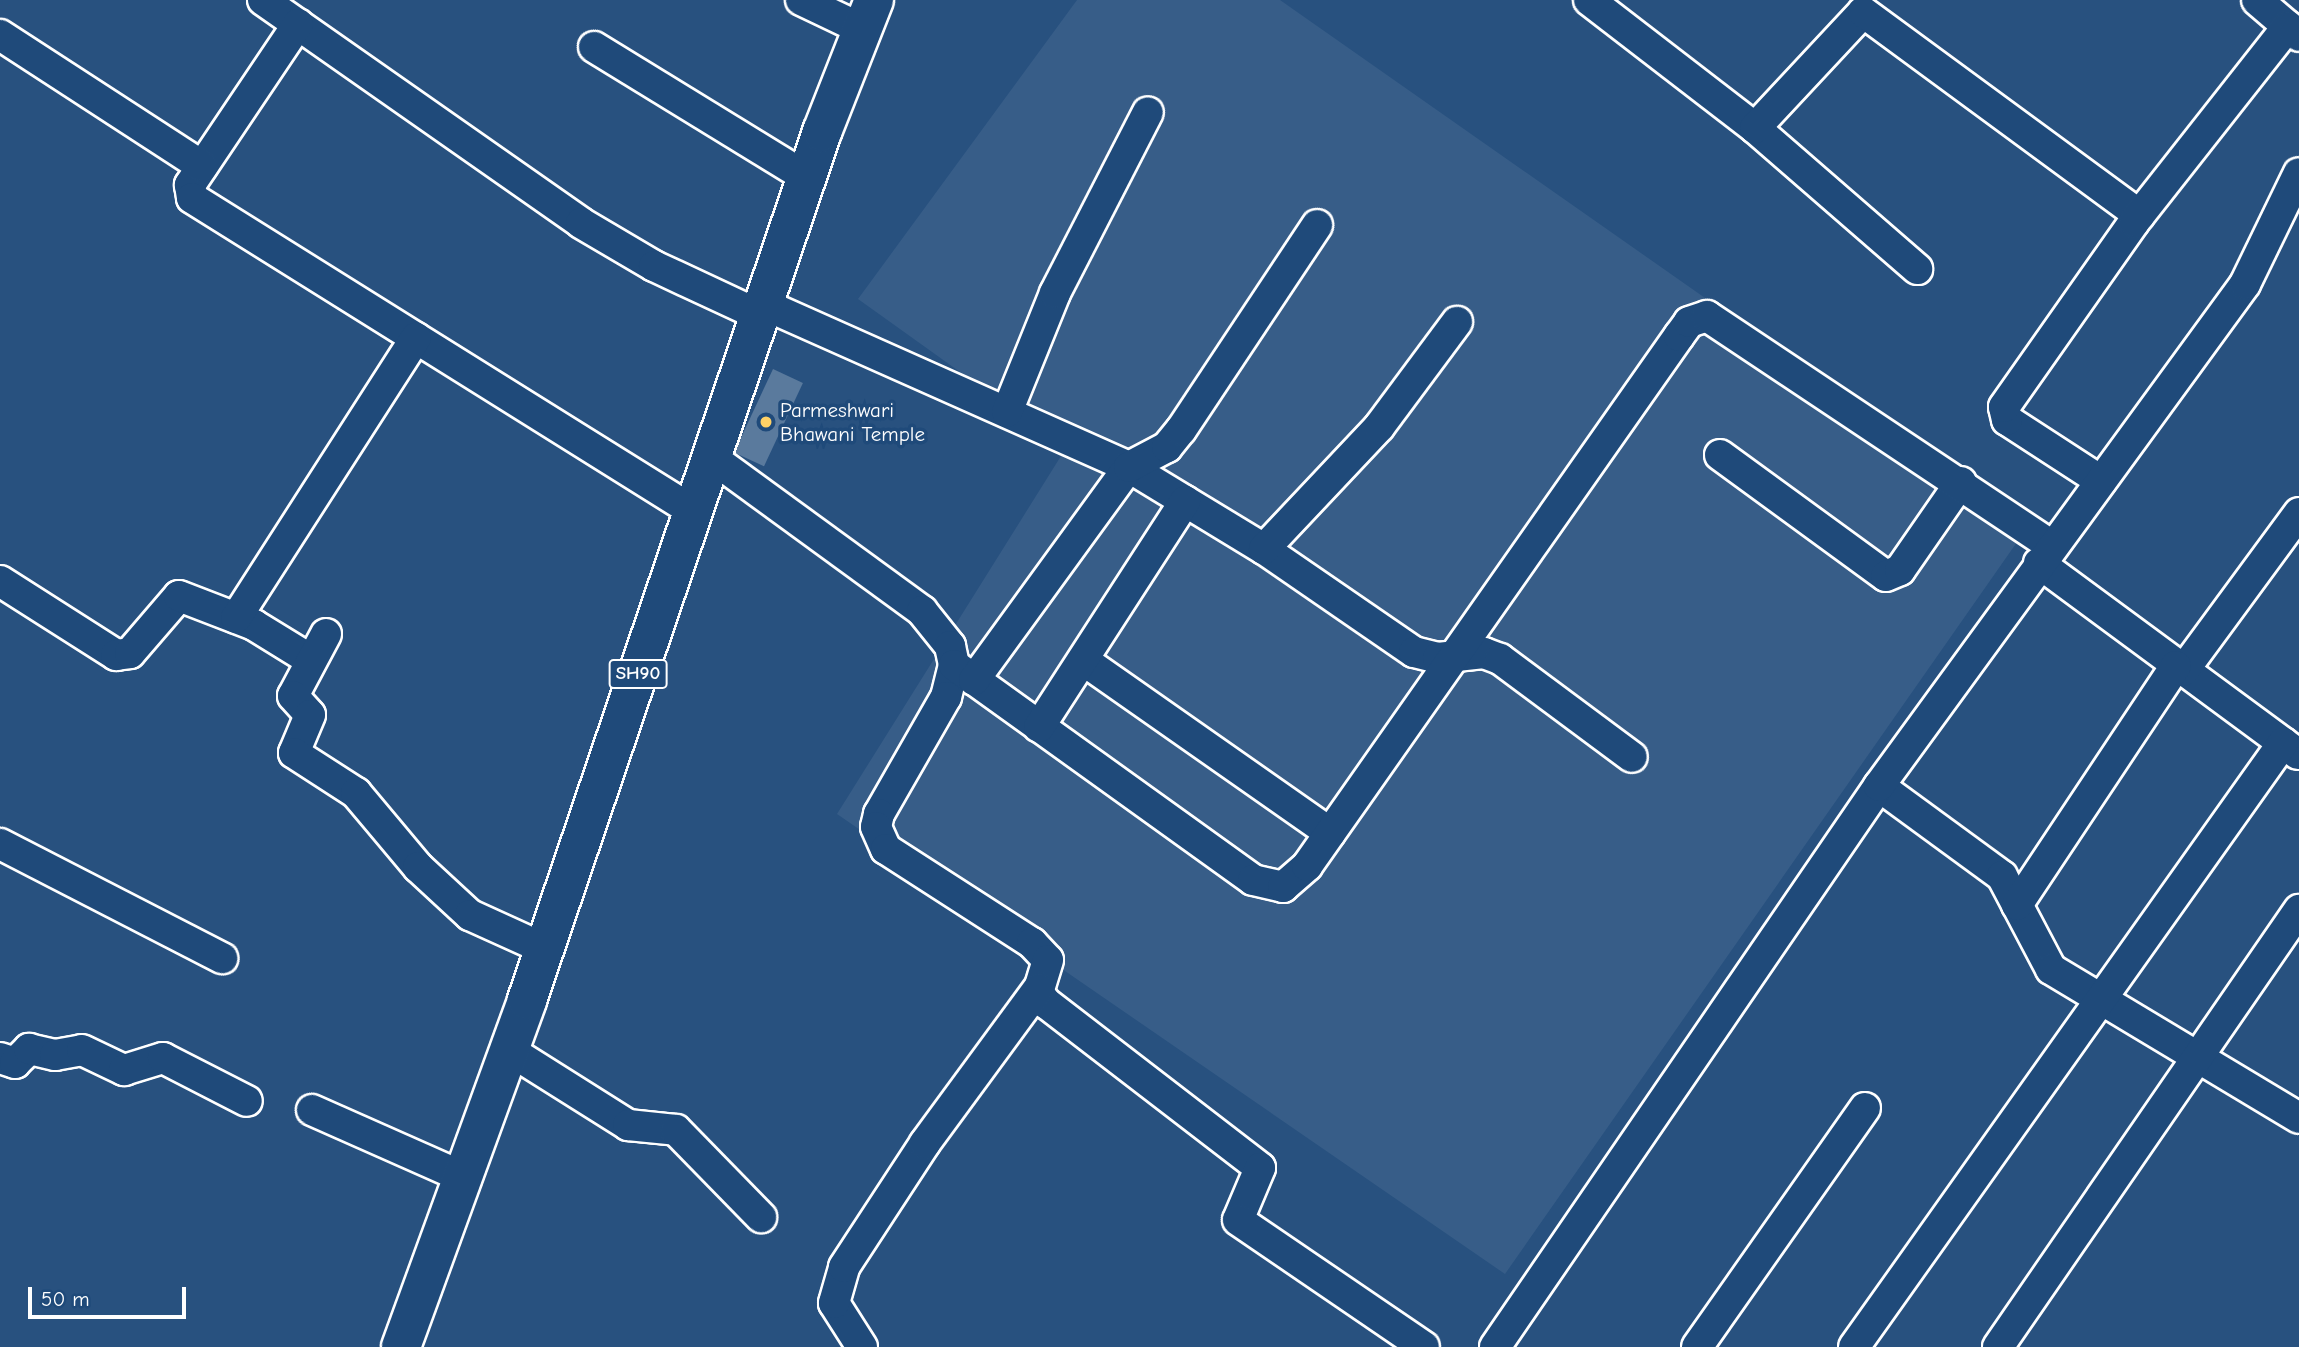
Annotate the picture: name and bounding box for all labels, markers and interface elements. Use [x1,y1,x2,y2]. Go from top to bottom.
place label: Parmeshwari Bhawani Temple [780,397,925,447]
marker: Parmeshwari Bhawani Temple [758,414,774,430]
road number: SH90 [608,659,668,690]
scale bar [32,1274,189,1318]
text: 50 m [41,1287,90,1311]

